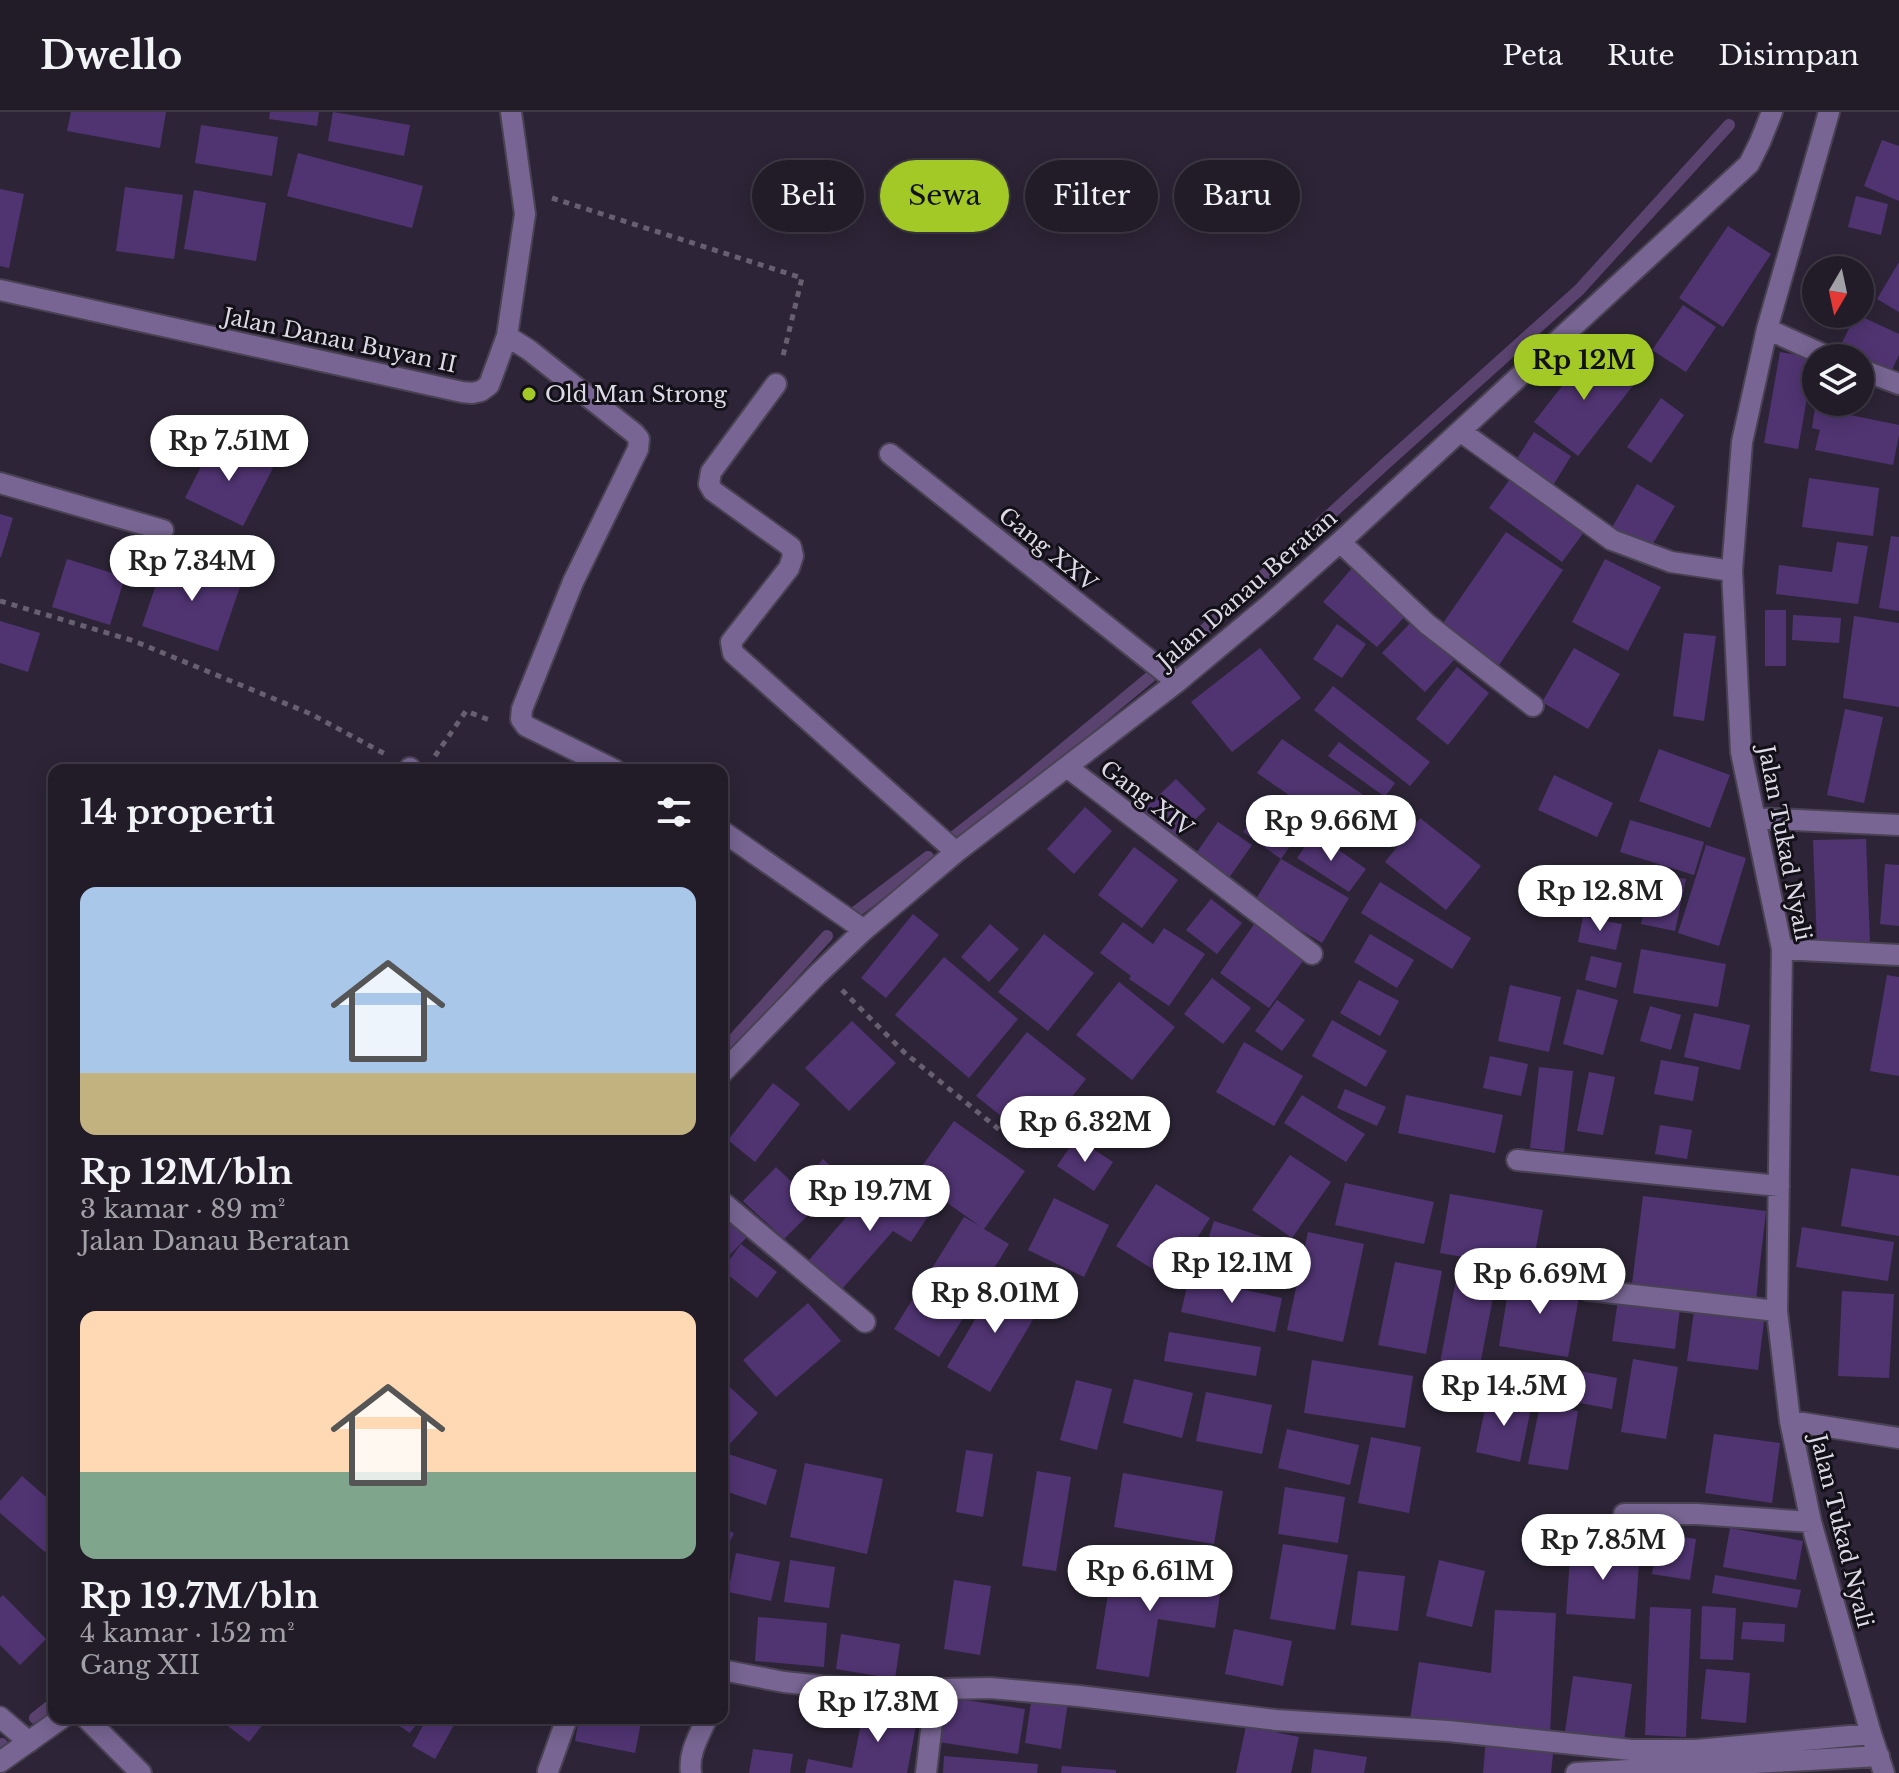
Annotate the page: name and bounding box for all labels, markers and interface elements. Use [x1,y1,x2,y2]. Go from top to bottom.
text: Dwello [40,32,182,79]
text: Peta [1503,38,1563,73]
text: Rute [1607,38,1675,73]
text: Disimpan [1719,38,1859,73]
chip: Beli [752,160,864,232]
chip: Sewa [880,160,1009,232]
chip: Filter [1025,160,1158,232]
chip: Baru [1174,160,1300,232]
north arrow [1802,256,1874,328]
map controls [1802,256,1874,416]
street label: Jalan Danau Buyan II [218,302,459,378]
pin: Rp 12M [1519,334,1649,402]
text: Rp 12M [1532,344,1636,376]
button: layers [1802,344,1874,416]
place label: Old Man Strong [545,381,728,408]
marker: Old Man Strong [520,385,538,403]
pin: Rp 7.51M [146,415,312,483]
text: Rp 7.51M [168,425,290,457]
street label: Gang XXV [993,502,1103,598]
street label: Jalan Danau Beratan [1150,504,1342,677]
pin: Rp 7.34M [109,535,275,603]
text: Rp 7.34M [128,545,256,577]
street label: Jalan Tukad Nyali [1752,740,1817,943]
street label: Gang XIV [1095,755,1199,843]
icon: filters [652,790,696,834]
text: 14 properti [80,791,275,833]
pin: Rp 9.66M [1248,795,1414,863]
text: Rp 9.66M [1264,805,1398,837]
pin: Rp 12.8M [1517,865,1683,933]
text: Rp 12.8M [1536,875,1664,907]
icon: home [316,939,460,1083]
pin: Rp 6.32M [1002,1096,1168,1164]
text: Rp 6.32M [1018,1106,1152,1138]
text: Rp 12M/bln [80,1151,293,1193]
pin: Rp 19.7M [787,1165,953,1233]
text: Rp 19.7M [808,1175,932,1207]
text: 3 kamar · 89 m² [80,1193,286,1225]
text: Jalan Danau Beratan [80,1225,350,1257]
pin: Rp 12.1M [1149,1237,1315,1305]
text: Rp 12.1M [1171,1247,1293,1279]
pin: Rp 6.69M [1457,1248,1623,1316]
text: Rp 6.69M [1473,1258,1608,1290]
pin: Rp 8.01M [912,1267,1078,1335]
text: Rp 8.01M [930,1277,1060,1309]
pin: Rp 14.5M [1421,1360,1587,1428]
icon: home [316,1363,460,1507]
text: Rp 14.5M [1441,1370,1567,1402]
street label: Jalan Tukad Nyali [1804,1429,1879,1631]
pin: Rp 7.85M [1520,1514,1686,1582]
text: Rp 7.85M [1540,1524,1666,1556]
pin: Rp 6.61M [1067,1545,1233,1613]
text: Rp 6.61M [1086,1555,1214,1587]
text: Rp 19.7M/bln [80,1575,319,1617]
text: 4 kamar · 152 m² [80,1617,295,1649]
text: Gang XII [80,1649,200,1681]
pin: Rp 17.3M [795,1676,961,1744]
text: Rp 17.3M [817,1686,939,1718]

